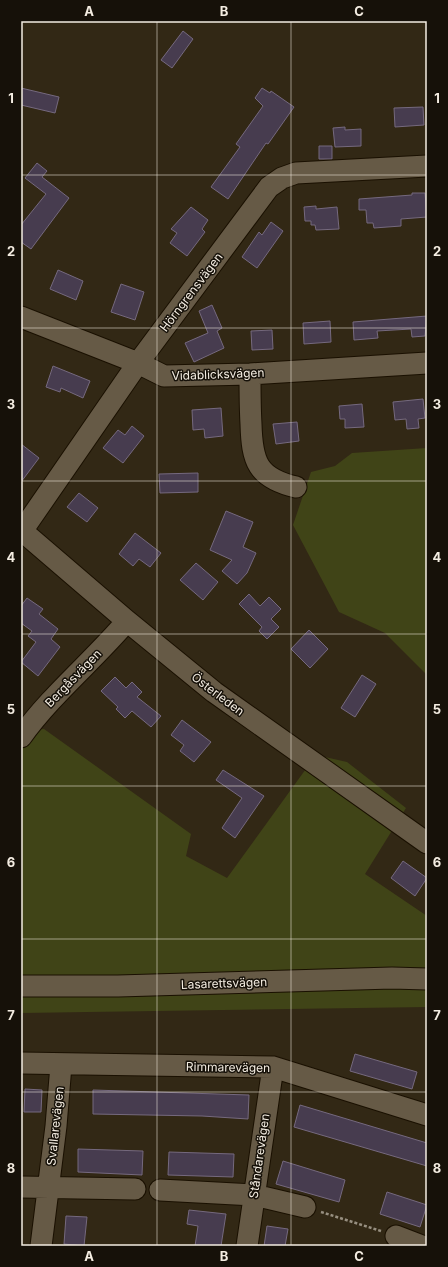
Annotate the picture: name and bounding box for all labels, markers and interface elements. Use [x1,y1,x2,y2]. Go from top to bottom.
text: A [84,3,94,19]
text: B [220,3,229,19]
text: C [354,3,364,19]
text: 1 [8,90,14,106]
text: 1 [434,90,440,106]
text: 2 [7,243,15,259]
text: 2 [433,243,441,259]
street label: Hörngrensvägen [156,250,226,334]
street label: Vidablicksvägen [171,365,265,383]
text: 3 [7,396,15,412]
text: 3 [433,396,441,412]
text: 4 [7,549,16,565]
text: 4 [433,549,442,565]
street label: Bergåsvägen [42,646,104,710]
street label: Österleden [189,669,247,719]
text: 5 [7,701,15,717]
text: 5 [433,701,441,717]
text: 6 [7,854,15,870]
text: 6 [433,854,441,870]
street label: Lasarettsvägen [180,974,268,992]
text: 7 [7,1007,15,1023]
text: 7 [433,1007,441,1023]
street label: Rimmarevägen [186,1059,270,1075]
street label: Svallarevägen [43,1086,67,1166]
street label: Ståndarevägen [246,1113,272,1199]
text: 8 [7,1160,15,1176]
text: 8 [433,1160,441,1176]
text: A [84,1248,94,1264]
text: B [220,1248,229,1264]
text: C [354,1248,364,1264]

